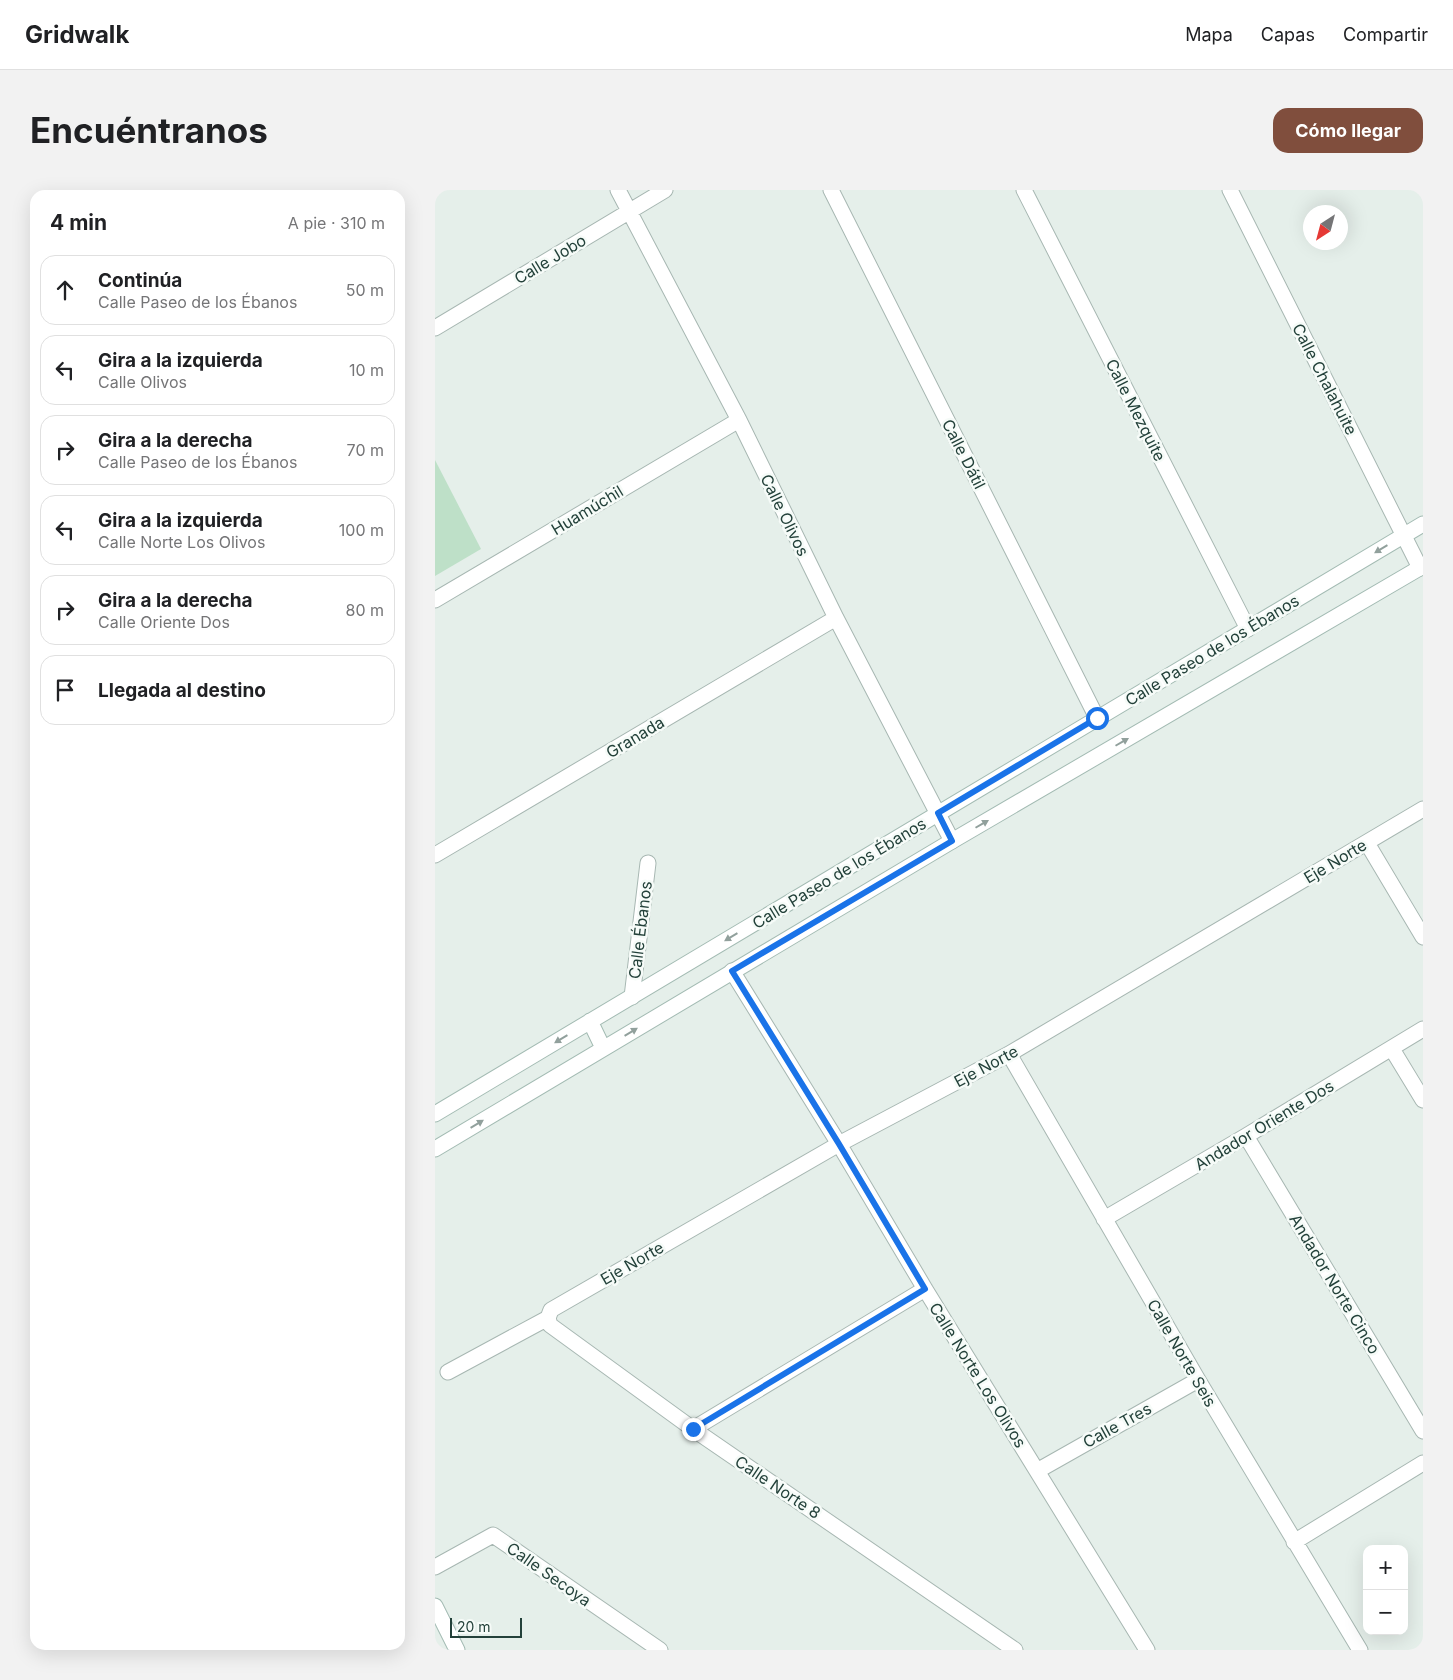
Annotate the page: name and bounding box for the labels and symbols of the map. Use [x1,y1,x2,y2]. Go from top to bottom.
north arrow [1303,205,1348,250]
street label: Calle Jobo [510,230,590,288]
street label: Calle Chalahuite [1288,320,1362,438]
street label: Calle Mezquite [1102,356,1170,464]
street label: Calle Dátil [938,416,990,492]
street label: Calle Olivos [757,471,813,559]
street label: Huamúchil [547,481,627,539]
one-way arrow [1375,545,1388,554]
street label: Calle Paseo de los Ébanos [1121,590,1303,710]
route start [1086,707,1109,730]
street label: Granada [602,712,668,762]
one-way arrow [1116,737,1129,746]
street label: Calle Paseo de los Ébanos [748,813,930,933]
one-way arrow [975,819,988,828]
street label: Eje Norte [1300,834,1370,888]
street label: Calle Ébanos [624,880,656,980]
one-way arrow [724,933,737,942]
one-way arrow [625,1027,638,1036]
one-way arrow [555,1034,568,1043]
street label: Eje Norte [951,1041,1021,1091]
street label: Andador Oriente Dos [1191,1076,1337,1174]
one-way arrow [470,1119,483,1128]
street label: Andador Norte Cinco [1285,1210,1385,1358]
street label: Eje Norte [597,1237,667,1289]
street label: Calle Norte Seis [1143,1296,1221,1410]
street label: Calle Norte Los Olivos [925,1299,1031,1451]
street label: Calle Tres [1079,1398,1155,1452]
route end [682,1418,705,1441]
street label: Calle Norte 8 [731,1451,825,1523]
street label: Calle Secoya [503,1538,595,1610]
scale bar [450,1615,523,1638]

